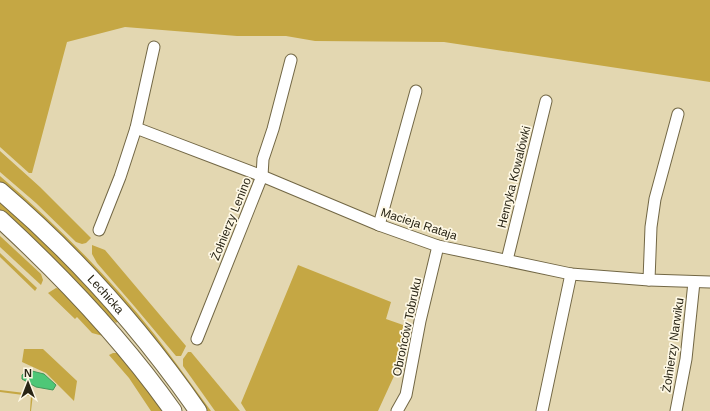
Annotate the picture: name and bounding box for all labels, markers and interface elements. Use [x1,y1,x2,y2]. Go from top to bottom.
street label: Henryka Kowalówki [495,125,533,229]
street label: Żołnierzy Lenino [208,175,254,262]
street label: Macieja Rataja [379,205,459,243]
street label: Lechicka [85,272,127,317]
street label: Obrońców Tobruku [390,276,424,378]
street label: Żołnierzy Narwiku [659,297,687,393]
north arrow [8,363,48,403]
text: N [24,367,32,379]

